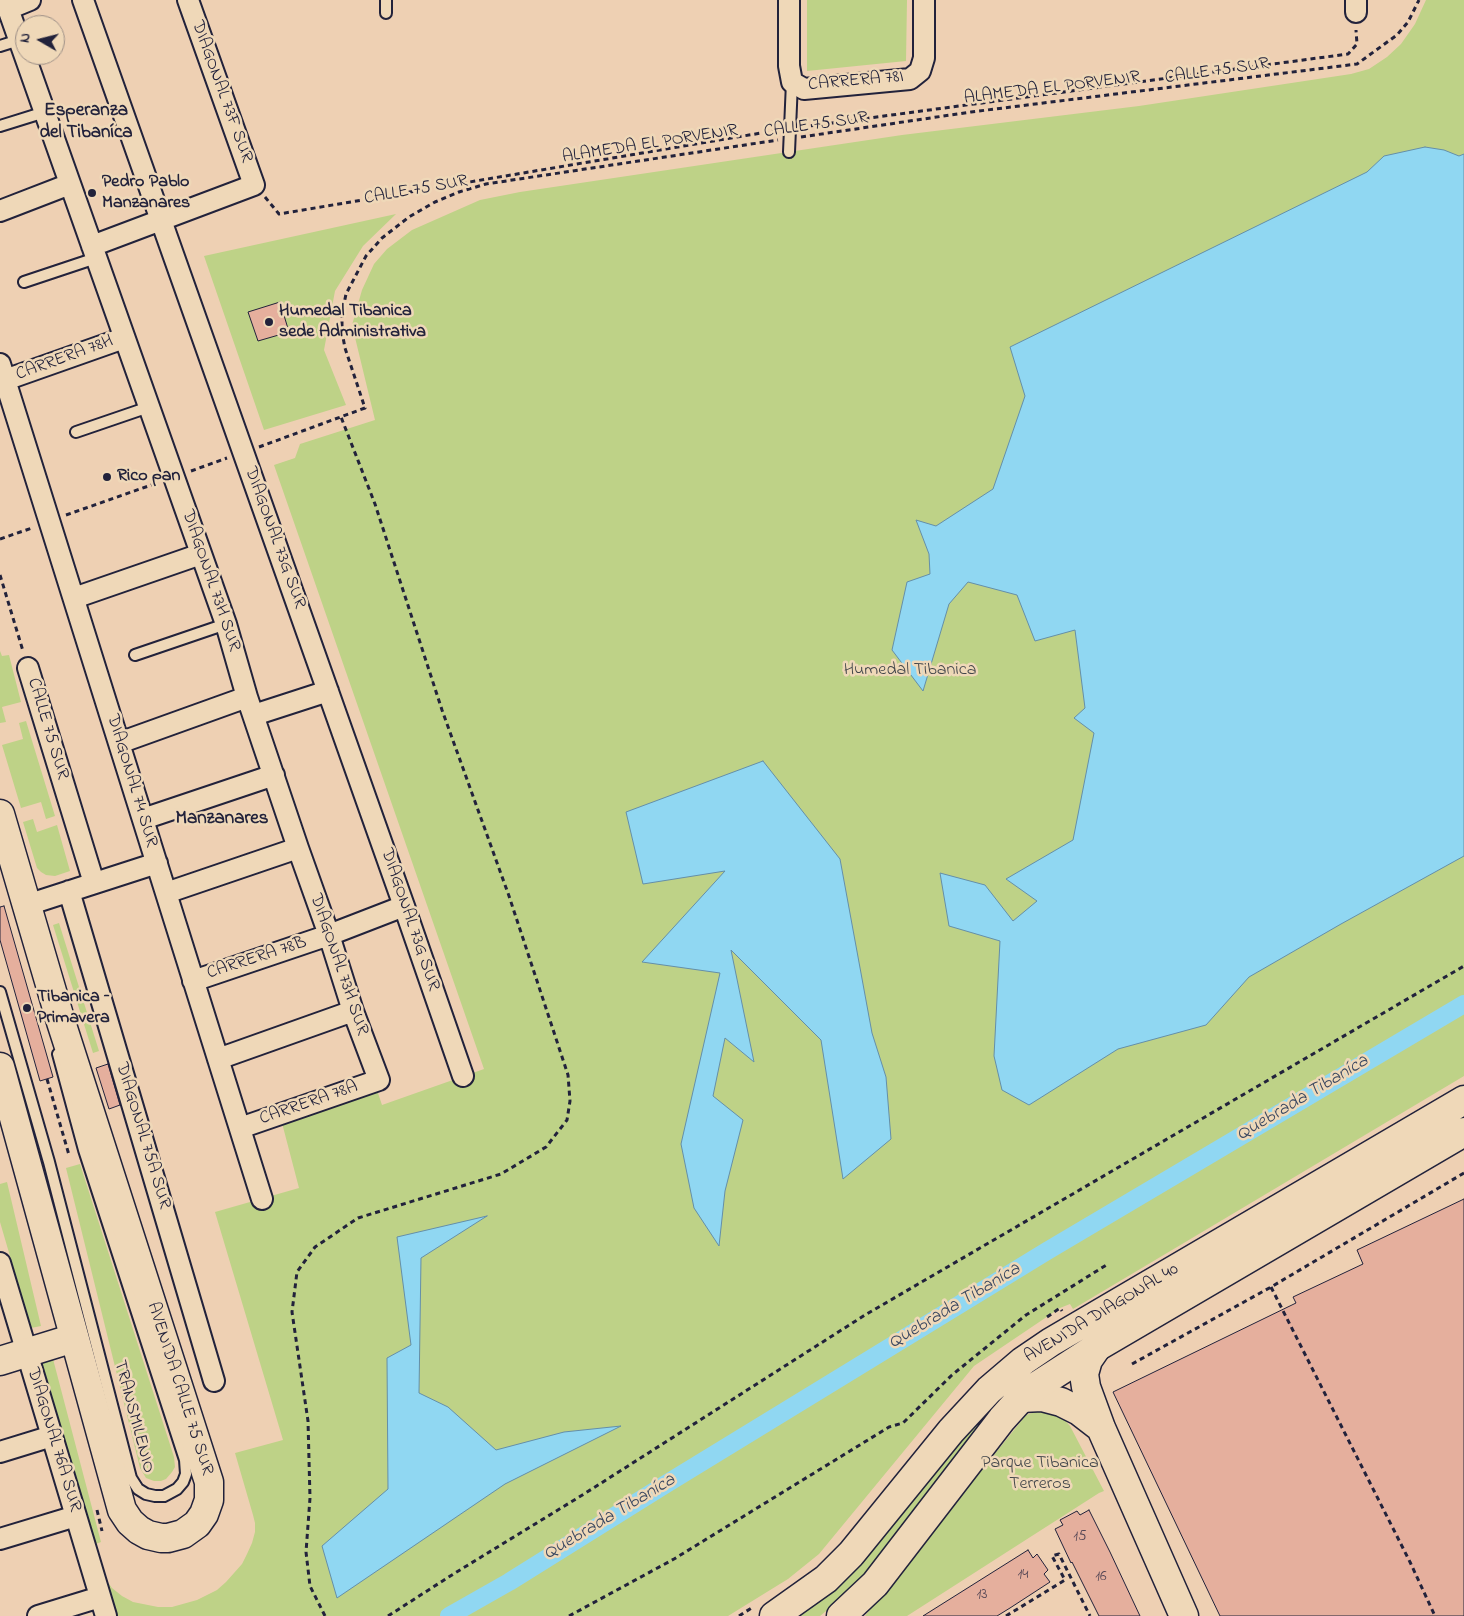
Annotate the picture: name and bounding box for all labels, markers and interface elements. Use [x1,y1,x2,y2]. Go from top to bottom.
north arrow [15,15,65,65]
street label: DIAGONAL 73F SUR [185,18,257,166]
text: N [15,32,37,44]
street label: CALLE 75 SUR [1164,54,1270,90]
street label: CARRERA 78I [807,67,905,97]
street label: ALAMEDA EL PORVENIR [963,67,1141,111]
district label: Esperanza del Tibaníca [39,101,133,145]
street label: CALLE 75 SUR [763,108,869,144]
street label: ALAMEDA EL PORVENIR [561,120,739,170]
street label: CALLE 75 SUR [363,171,469,211]
place label: Pedro Pablo Manzanares [102,172,190,214]
marker: Pedro Pablo Manzanares [86,187,98,199]
place label: Humedal Tibanica sede Administrativa [279,301,426,344]
marker: Humedal Tibanica sede Administrativa [263,316,275,328]
street label: CARRERA 78H [13,331,117,387]
street label: DIAGONAL 73G SUR [238,464,310,612]
place label: Rico pan [117,466,180,488]
marker: Rico pan [101,471,113,483]
street label: DIAGONAL 73H SUR [176,507,244,655]
park label: Humedal Tibanica [844,660,976,682]
street label: CALLE 75 SUR [21,676,73,782]
street label: DIAGONAL 74 SUR [101,712,161,850]
district label: Manzanares [175,809,269,831]
street label: DIAGONAL 73G SUR [375,846,443,994]
street label: DIAGONAL 73H SUR [304,891,372,1039]
street label: CARRERA 78B [204,933,310,985]
place label: Tibanica – Primavera [37,987,110,1030]
marker: Tibanica – Primavera [21,1002,33,1014]
water label: Quebrada Tibaníca [1233,1051,1373,1147]
street label: DIAGONAL 75A SUR [109,1060,175,1212]
street label: CARRERA 78A [257,1077,361,1131]
water label: Quebrada Tibaníca [885,1259,1025,1355]
street label: AVENIDA DIAGONAL 40 [1021,1259,1183,1369]
street label: AVENIDA CALLE 75 SUR [141,1300,217,1478]
street label: TRANSMILENIO [108,1358,158,1476]
street label: DIAGONAL 76A SUR [21,1365,85,1515]
park label: Parque Tibanica Terreros [981,1453,1099,1496]
water label: Quebrada Tibaníca [540,1470,680,1566]
house number: 15 [1073,1529,1087,1547]
house number: 14 [1018,1567,1028,1585]
house number: 16 [1095,1569,1107,1587]
house number: 13 [977,1587,987,1605]

